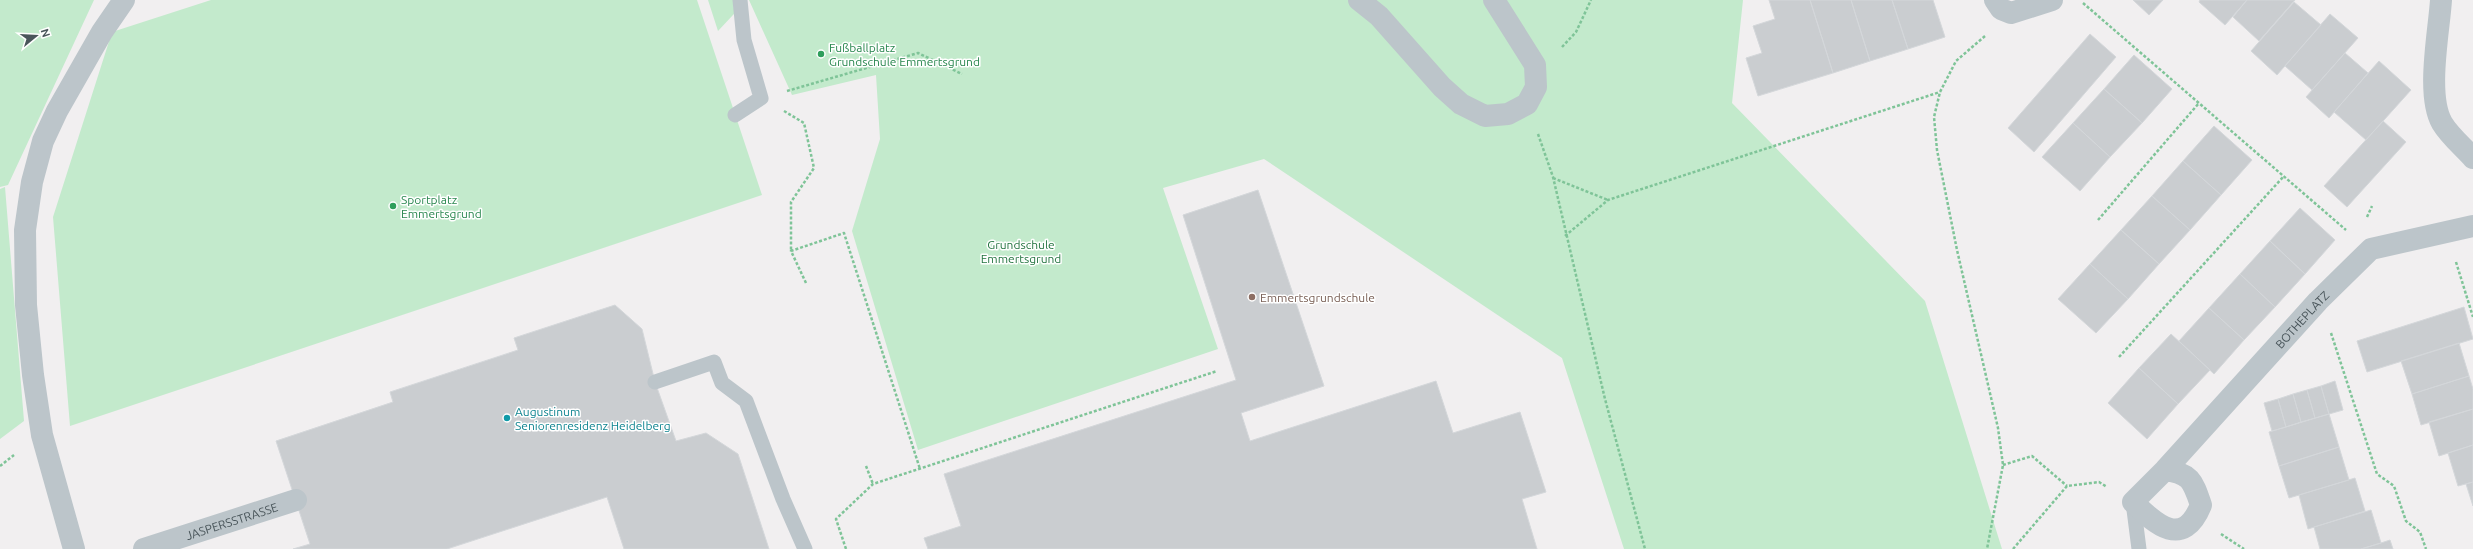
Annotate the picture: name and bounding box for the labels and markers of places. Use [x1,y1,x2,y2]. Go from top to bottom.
place label: Fußballplatz Grundschule Emmertsgrund [829,41,980,68]
marker: Fußballplatz Grundschule Emmertsgrund [816,49,826,59]
place label: Sportplatz Emmertsgrund [401,193,482,220]
marker: Sportplatz Emmertsgrund [388,201,398,211]
place label: Emmertsgrundschule [1260,291,1375,304]
marker: Emmertsgrundschule [1247,292,1257,302]
place label: Augustinum Seniorenresidenz Heidelberg [515,405,671,432]
marker: Augustinum Seniorenresidenz Heidelberg [502,413,512,423]

